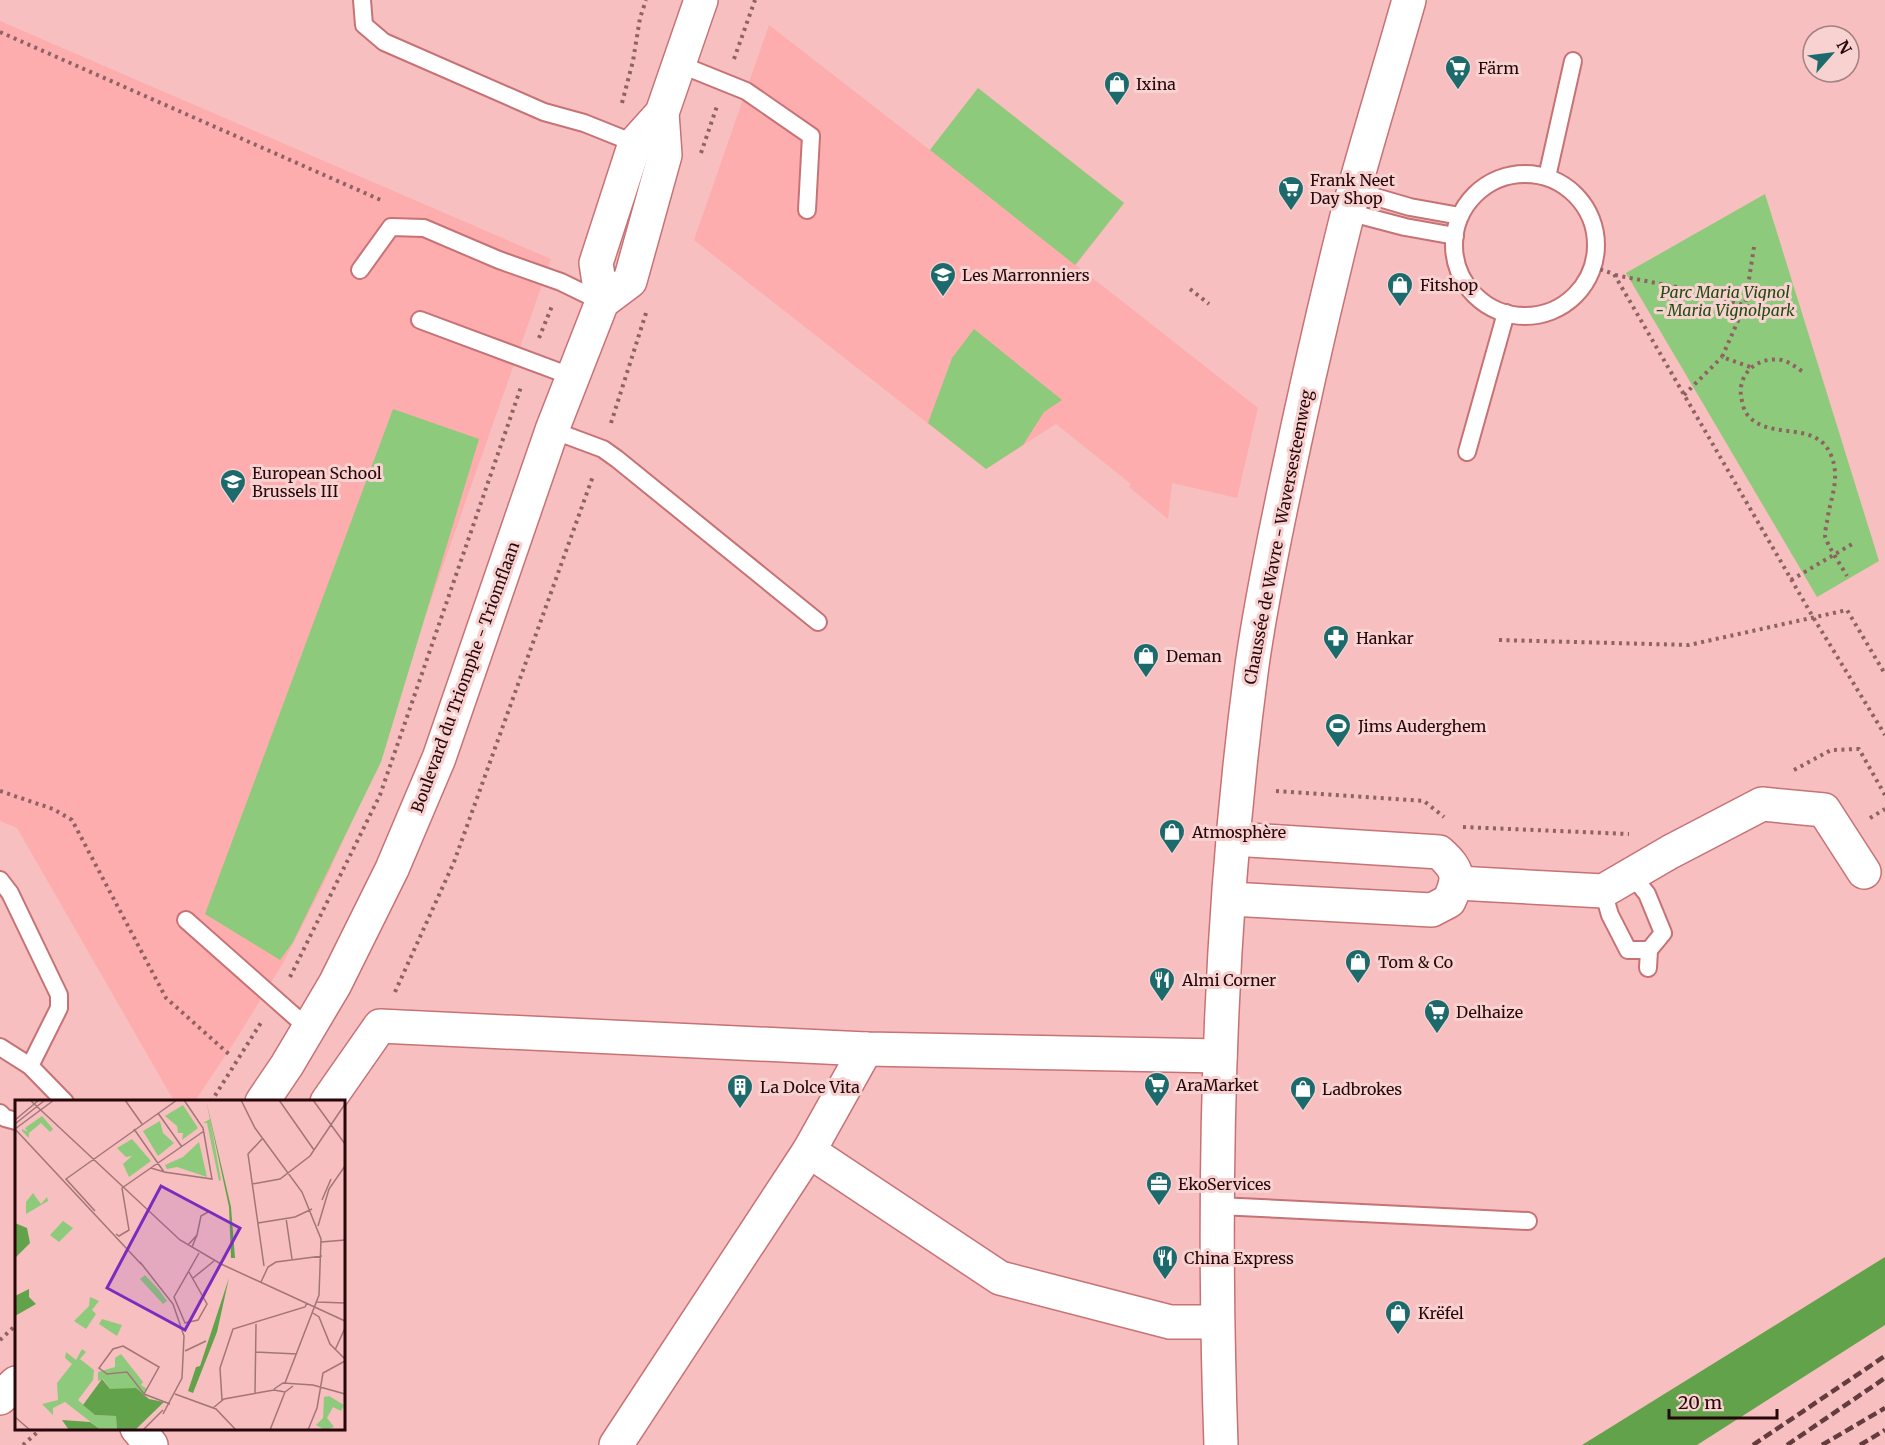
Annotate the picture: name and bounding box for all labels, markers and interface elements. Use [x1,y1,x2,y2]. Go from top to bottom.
north arrow [1801,24,1861,84]
text: N [1832,37,1856,58]
supermarket icon: Färm [1443,53,1473,91]
place label: Färm [1478,58,1519,78]
shop icon: Ixina [1102,69,1132,107]
place label: Ixina [1136,74,1176,94]
place label: Frank Neet Day Shop [1310,170,1396,208]
supermarket icon: Frank Neet Day Shop [1276,174,1306,212]
school or university icon: Les Marronniers [928,260,958,298]
place label: Les Marronniers [962,265,1090,285]
shop icon: Fitshop [1385,270,1415,308]
place label: Fitshop [1420,275,1478,295]
park label: Parc Maria Vignol - Maria Vignolpark [1655,282,1795,320]
street label: Chaussée de Wavre - Waversesteenweg [1240,388,1316,686]
place label: European School Brussels III [252,463,382,501]
school or university icon: European School Brussels III [218,467,248,505]
street label: Boulevard du Triomphe - Triomflaan [407,539,524,815]
pharmacy icon: Hankar [1321,623,1351,661]
place label: Hankar [1356,628,1414,648]
shop icon: Deman [1131,641,1161,679]
place label: Deman [1166,646,1222,666]
sports icon: Jims Auderghem [1323,711,1353,749]
place label: Jims Auderghem [1357,716,1486,736]
shop icon: Atmosphère [1157,817,1187,855]
place label: Atmosphère [1191,822,1286,842]
shop icon: Tom & Co [1343,947,1373,985]
place label: Tom & Co [1378,952,1453,972]
restaurant icon: Almi Corner [1147,965,1177,1003]
place label: Almi Corner [1181,970,1276,990]
supermarket icon: Delhaize [1422,997,1452,1035]
place label: Delhaize [1456,1002,1523,1022]
supermarket icon: AraMarket [1142,1070,1172,1108]
building icon: La Dolce Vita [725,1072,755,1110]
shop icon: Ladbrokes [1288,1074,1318,1112]
place label: AraMarket [1175,1075,1259,1095]
place label: La Dolce Vita [760,1077,860,1097]
place label: Ladbrokes [1322,1079,1402,1099]
inset map [15,1100,345,1430]
office icon: EkoServices [1144,1169,1174,1207]
place label: EkoServices [1178,1174,1271,1194]
restaurant icon: China Express [1150,1243,1180,1281]
place label: China Express [1184,1248,1294,1268]
shop icon: Krëfel [1383,1298,1413,1336]
place label: Krëfel [1418,1303,1464,1323]
scale bar [1669,1382,1777,1420]
text: 20 m [1678,1391,1722,1414]

